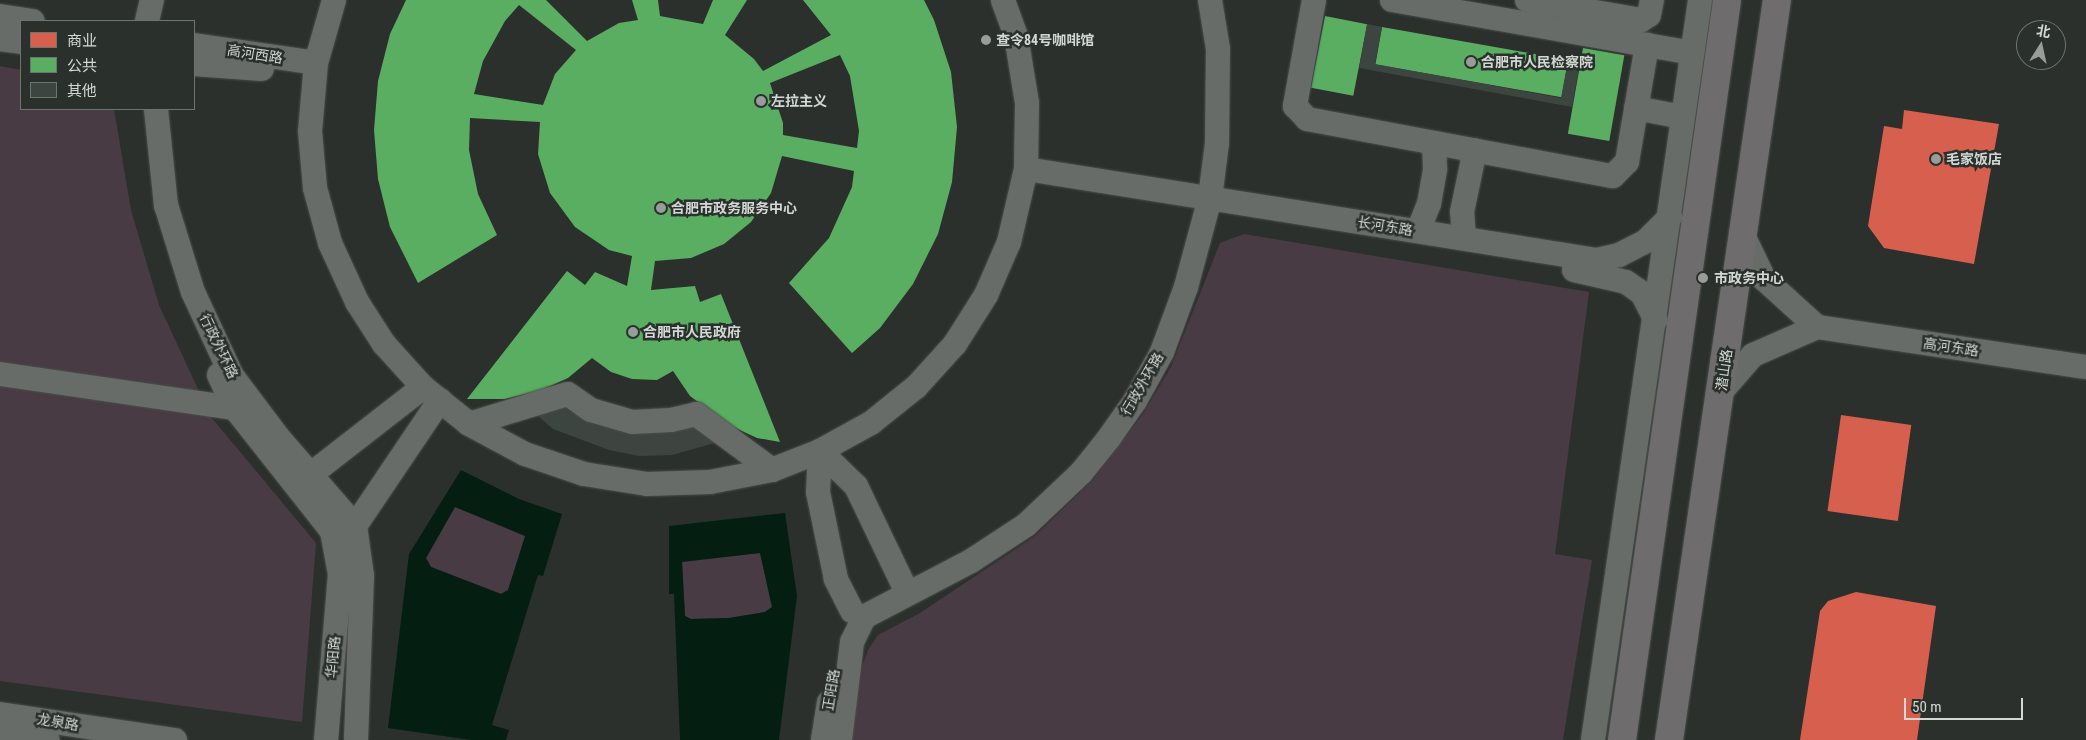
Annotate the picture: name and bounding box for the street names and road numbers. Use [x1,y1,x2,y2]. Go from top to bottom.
street label: 高河西路 [226,41,284,67]
street label: 长河东路 [1356,213,1414,239]
street label: 行政外环路 [196,311,242,381]
street label: 高河东路 [1922,335,1980,359]
street label: 潜山路 [1713,348,1735,392]
street label: 行政外环路 [1117,349,1167,419]
street label: 华阳路 [323,635,343,679]
street label: 正阳路 [819,668,843,712]
street label: 龙泉路 [36,710,80,734]

